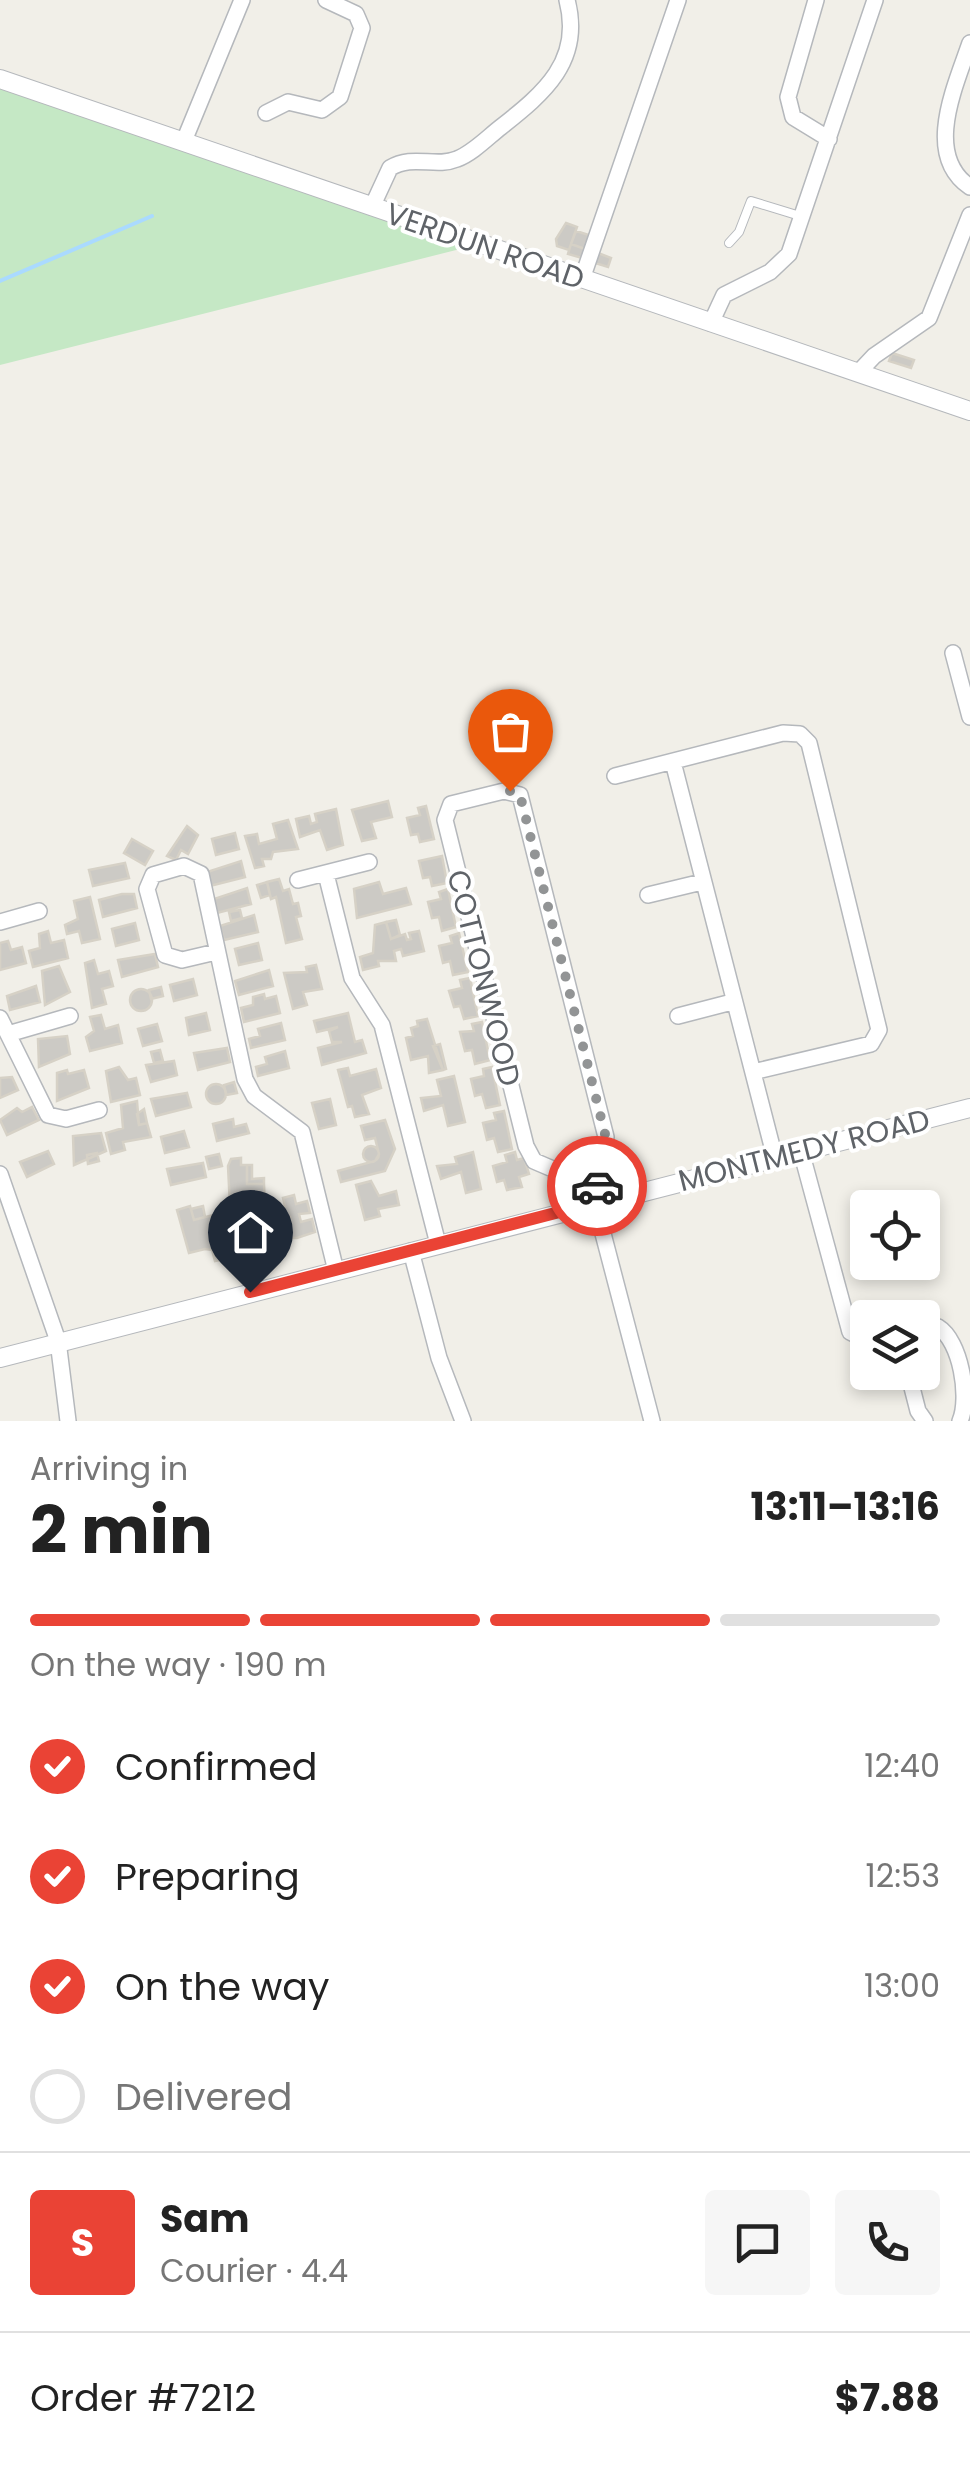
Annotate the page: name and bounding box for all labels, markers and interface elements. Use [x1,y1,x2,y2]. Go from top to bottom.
street label: VERDUN ROAD [380,192,590,300]
pin [468,689,553,792]
icon: bag [483,704,538,759]
street label: COTTONWOOD [436,865,532,1091]
street label: MONTMEDY ROAD [674,1098,934,1202]
courier [547,1136,647,1236]
icon: car [570,1159,625,1214]
pin [208,1190,293,1293]
map controls [850,1190,940,1390]
button: locate [850,1190,940,1280]
icon: home [223,1205,278,1260]
button: layers [850,1300,940,1390]
text: Arriving in [30,1446,188,1491]
text: 13:11–13:16 [750,1480,940,1533]
text: 2 min [30,1485,213,1576]
text: On the way · 190 m [30,1642,326,1687]
icon: check [30,1739,85,1794]
text: Confirmed [115,1740,317,1793]
text: 12:40 [864,1743,940,1788]
icon: check [30,1849,85,1904]
text: Preparing [115,1850,300,1903]
text: 12:53 [866,1853,940,1898]
icon: check [30,1959,85,2014]
text: On the way [115,1960,329,2013]
text: 13:00 [864,1963,940,2008]
text: Delivered [115,2070,292,2123]
button: chat [705,2190,810,2295]
button: phone [835,2190,940,2295]
text: Sam [160,2192,249,2245]
text: S [71,2216,94,2269]
text: Courier · 4.4 [160,2248,348,2293]
text: Order #7212 [30,2371,256,2424]
text: $7.88 [835,2371,940,2424]

